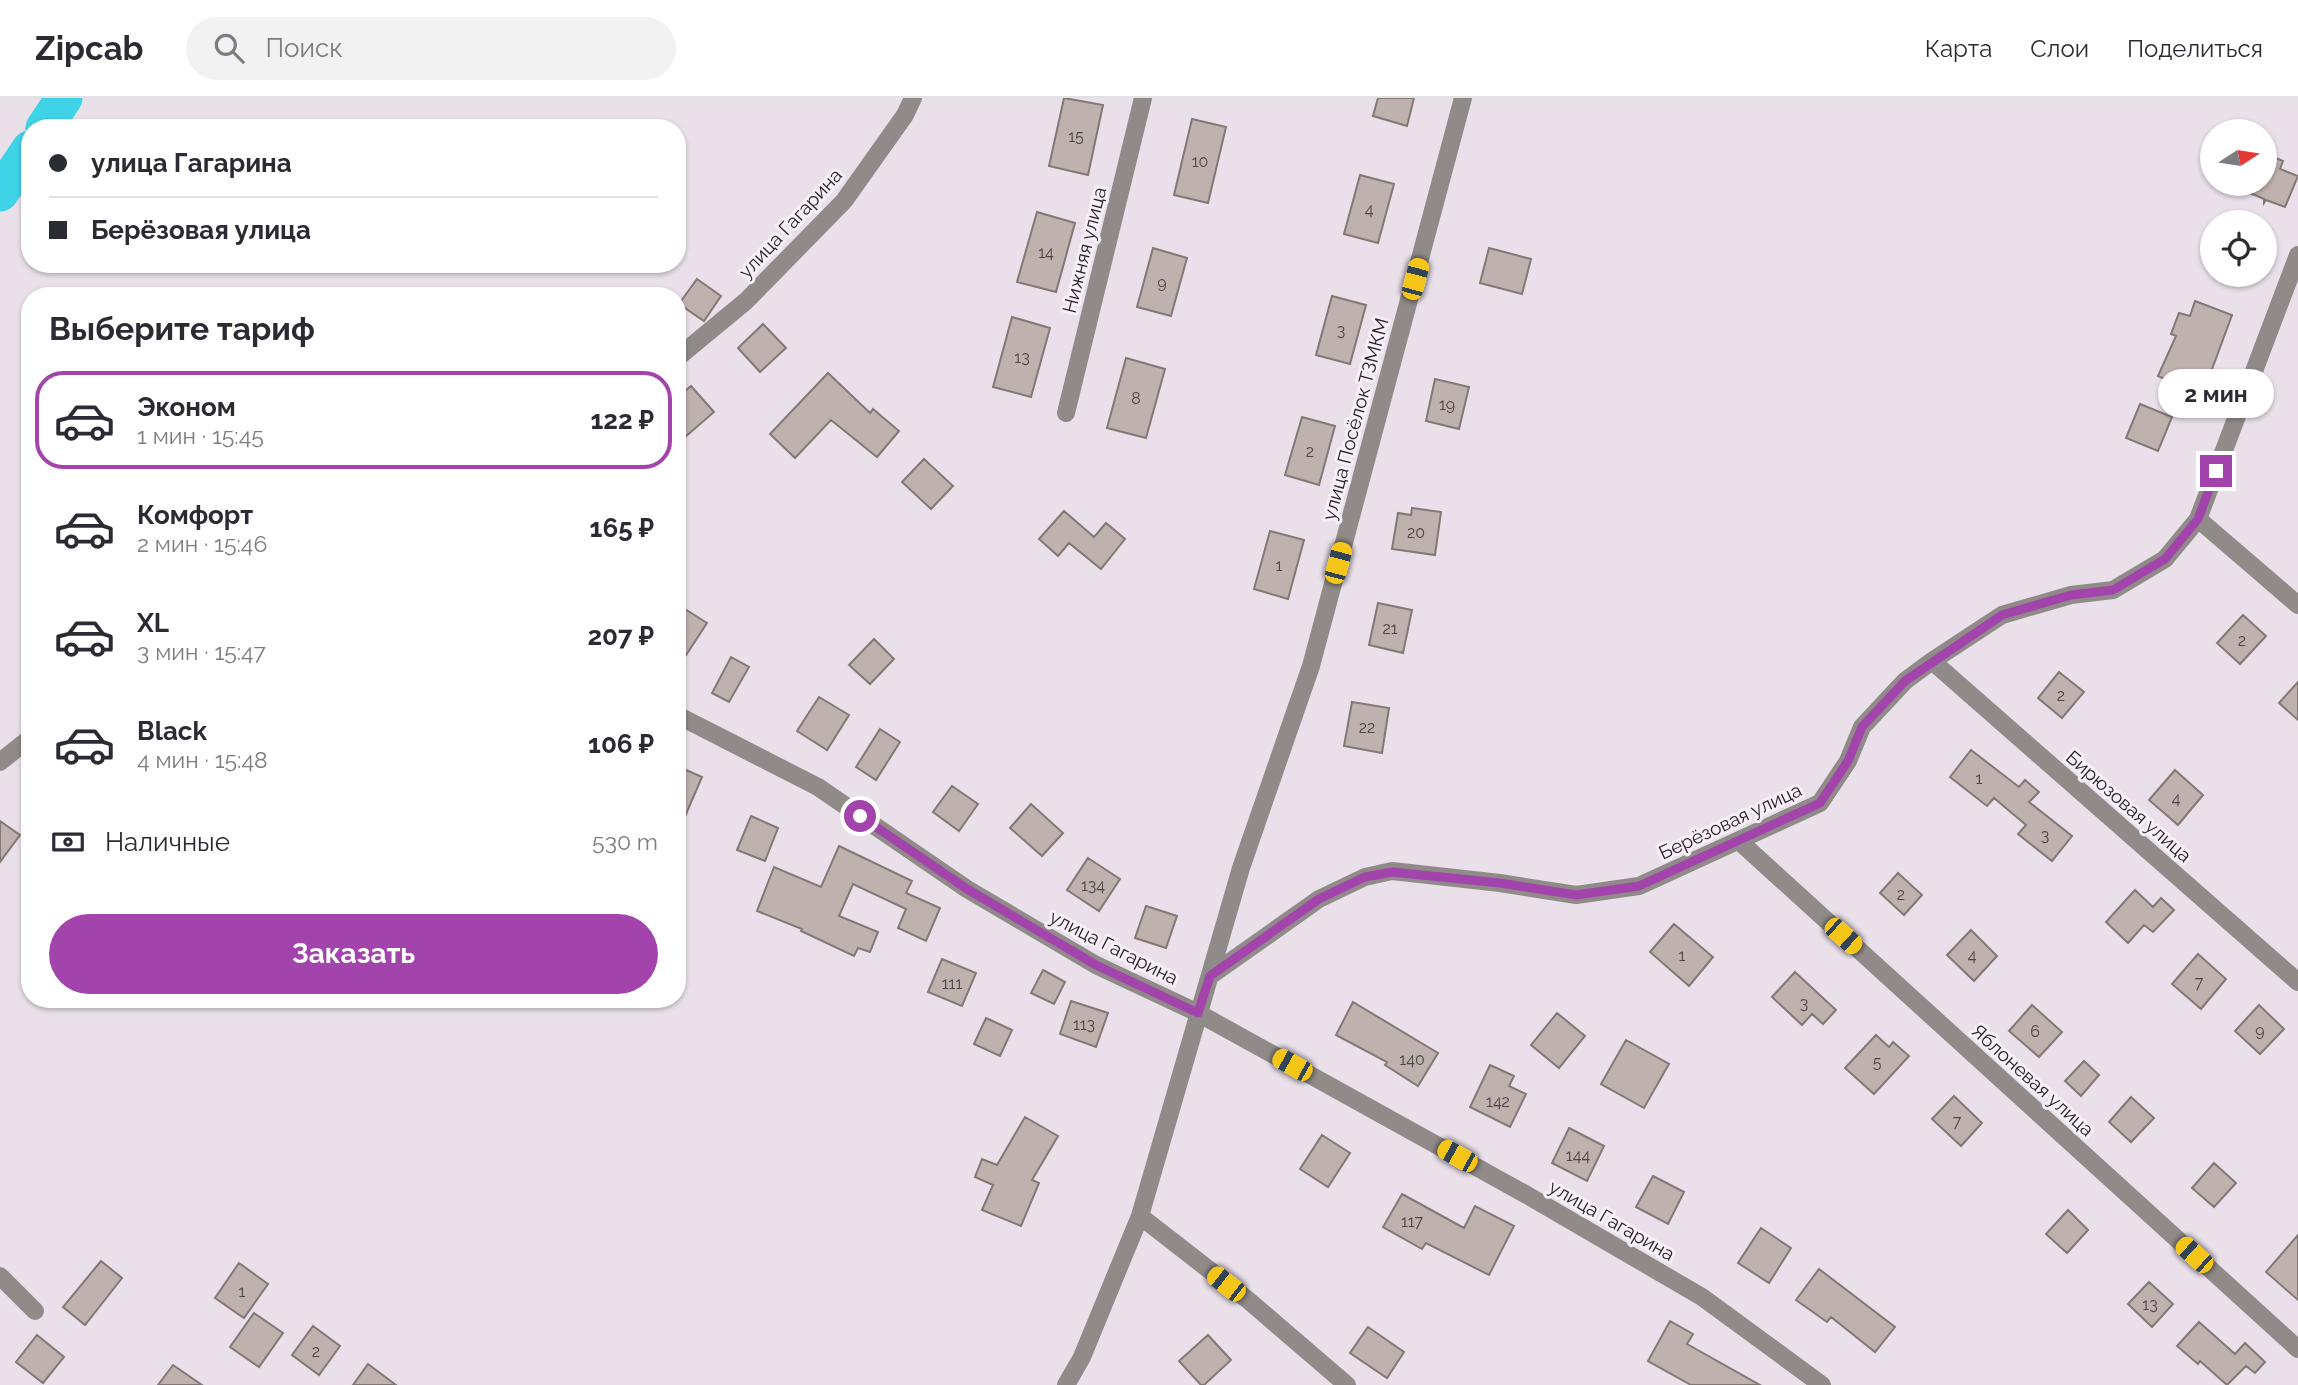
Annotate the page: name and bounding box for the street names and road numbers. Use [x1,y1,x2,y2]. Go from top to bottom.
street label: улица Гагарина [734,164,846,282]
street label: Нижняя улица [1058,185,1110,315]
street label: улица Посёлок ТЗМКМ [1317,315,1393,523]
street label: Бирюзовая улица [2062,746,2196,866]
street label: Берёзовая улица [1655,778,1805,864]
street label: улица Гагарина [1046,905,1182,989]
street label: Яблоневая улица [1968,1019,2098,1141]
street label: улица Гагарина [1545,1175,1679,1265]

